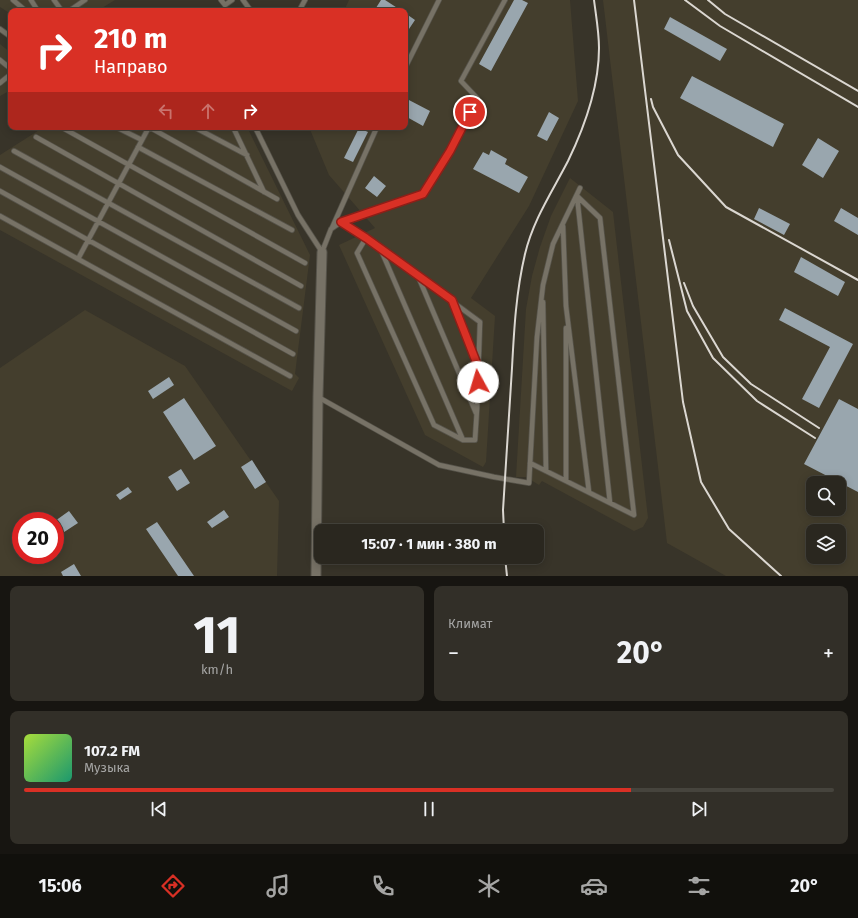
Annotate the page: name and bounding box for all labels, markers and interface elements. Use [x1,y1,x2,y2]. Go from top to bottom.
text: 210 m [94,22,168,55]
icon: right [28,24,80,76]
text: Направо [94,56,168,78]
pin [453,95,487,129]
icon: left [155,100,177,122]
icon: ahead [197,100,219,122]
icon: right [239,100,261,122]
icon: arrive [459,101,481,123]
position arrow [457,361,499,403]
map controls [806,476,846,564]
button: search [806,476,846,516]
speed limit sign: 20 [12,512,64,564]
button: layers [806,524,846,564]
text: 15:07 · 1 мин · 380 m [361,535,497,553]
text: 11 [193,604,241,667]
text: Климат [448,616,492,631]
text: 20° [617,635,665,671]
text: − [448,640,459,667]
text: + [823,640,834,667]
text: km/h [201,662,233,677]
text: 107.2 FM [84,742,140,760]
text: Музыка [84,760,130,775]
icon: previous [148,798,170,820]
icon: pause [418,798,440,820]
icon: next [688,798,710,820]
icon: directions [159,872,187,900]
icon: music [264,872,292,900]
icon: phone [369,872,397,900]
icon: climate [475,872,503,900]
icon: car [580,872,608,900]
icon: filters [685,872,713,900]
text: 15:06 [39,875,82,897]
text: 20° [790,875,819,897]

